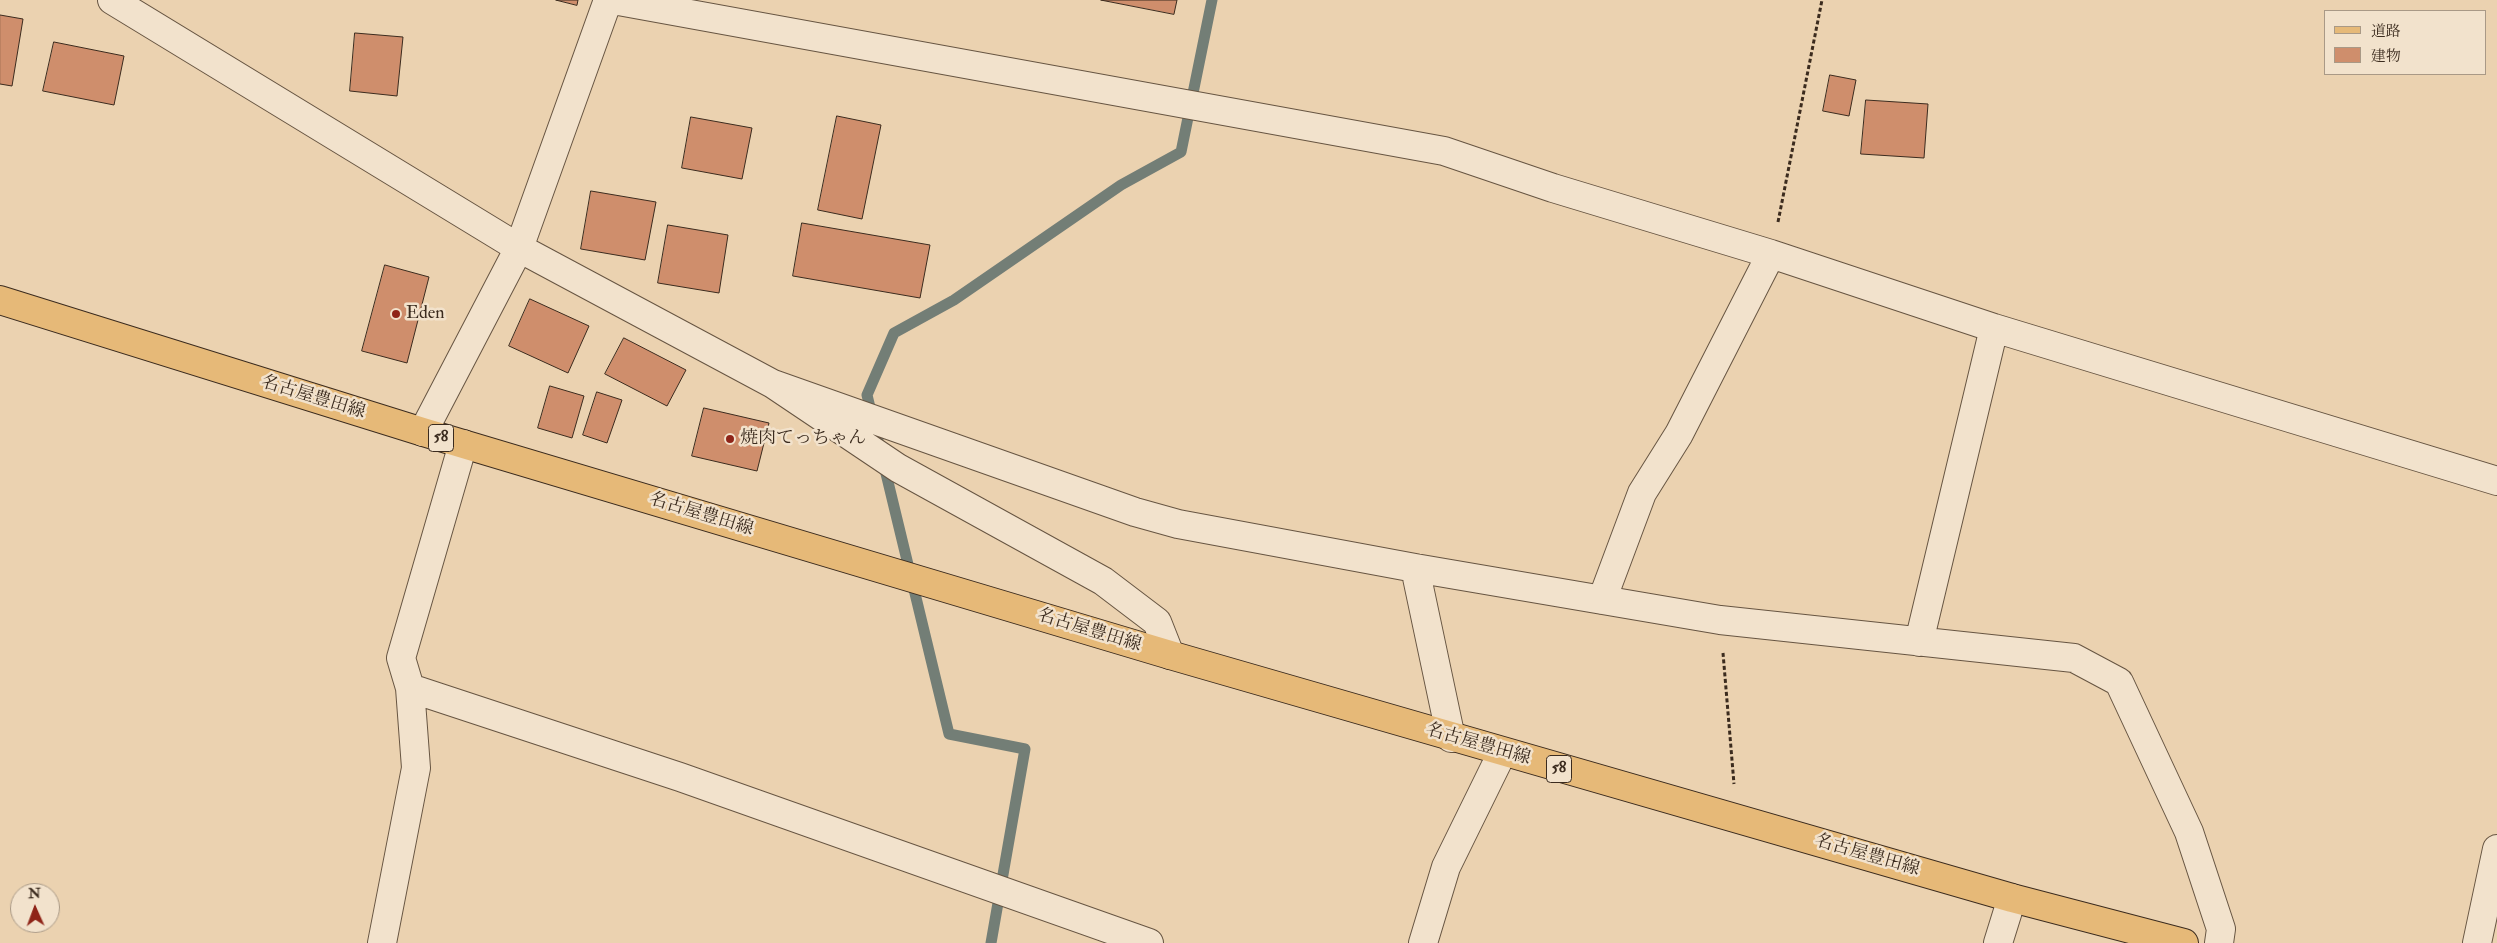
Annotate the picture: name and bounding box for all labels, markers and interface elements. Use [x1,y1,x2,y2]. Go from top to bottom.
legend [2324,10,2487,75]
text: 道路 [2371,22,2401,41]
text: 建物 [2371,47,2401,66]
place label: Eden [406,303,445,325]
marker: Eden [390,308,402,320]
street label: 名古屋豊田線 [258,372,368,424]
road number: 58 [428,424,454,452]
place label: 焼肉てっちゃん [740,428,866,450]
marker: 焼肉てっちゃん [724,433,736,445]
street label: 名古屋豊田線 [646,489,756,541]
street label: 名古屋豊田線 [1034,605,1144,657]
street label: 名古屋豊田線 [1423,720,1533,770]
road number: 58 [1546,756,1572,782]
street label: 名古屋豊田線 [1812,831,1922,881]
north arrow [10,883,60,933]
text: N [28,885,41,902]

